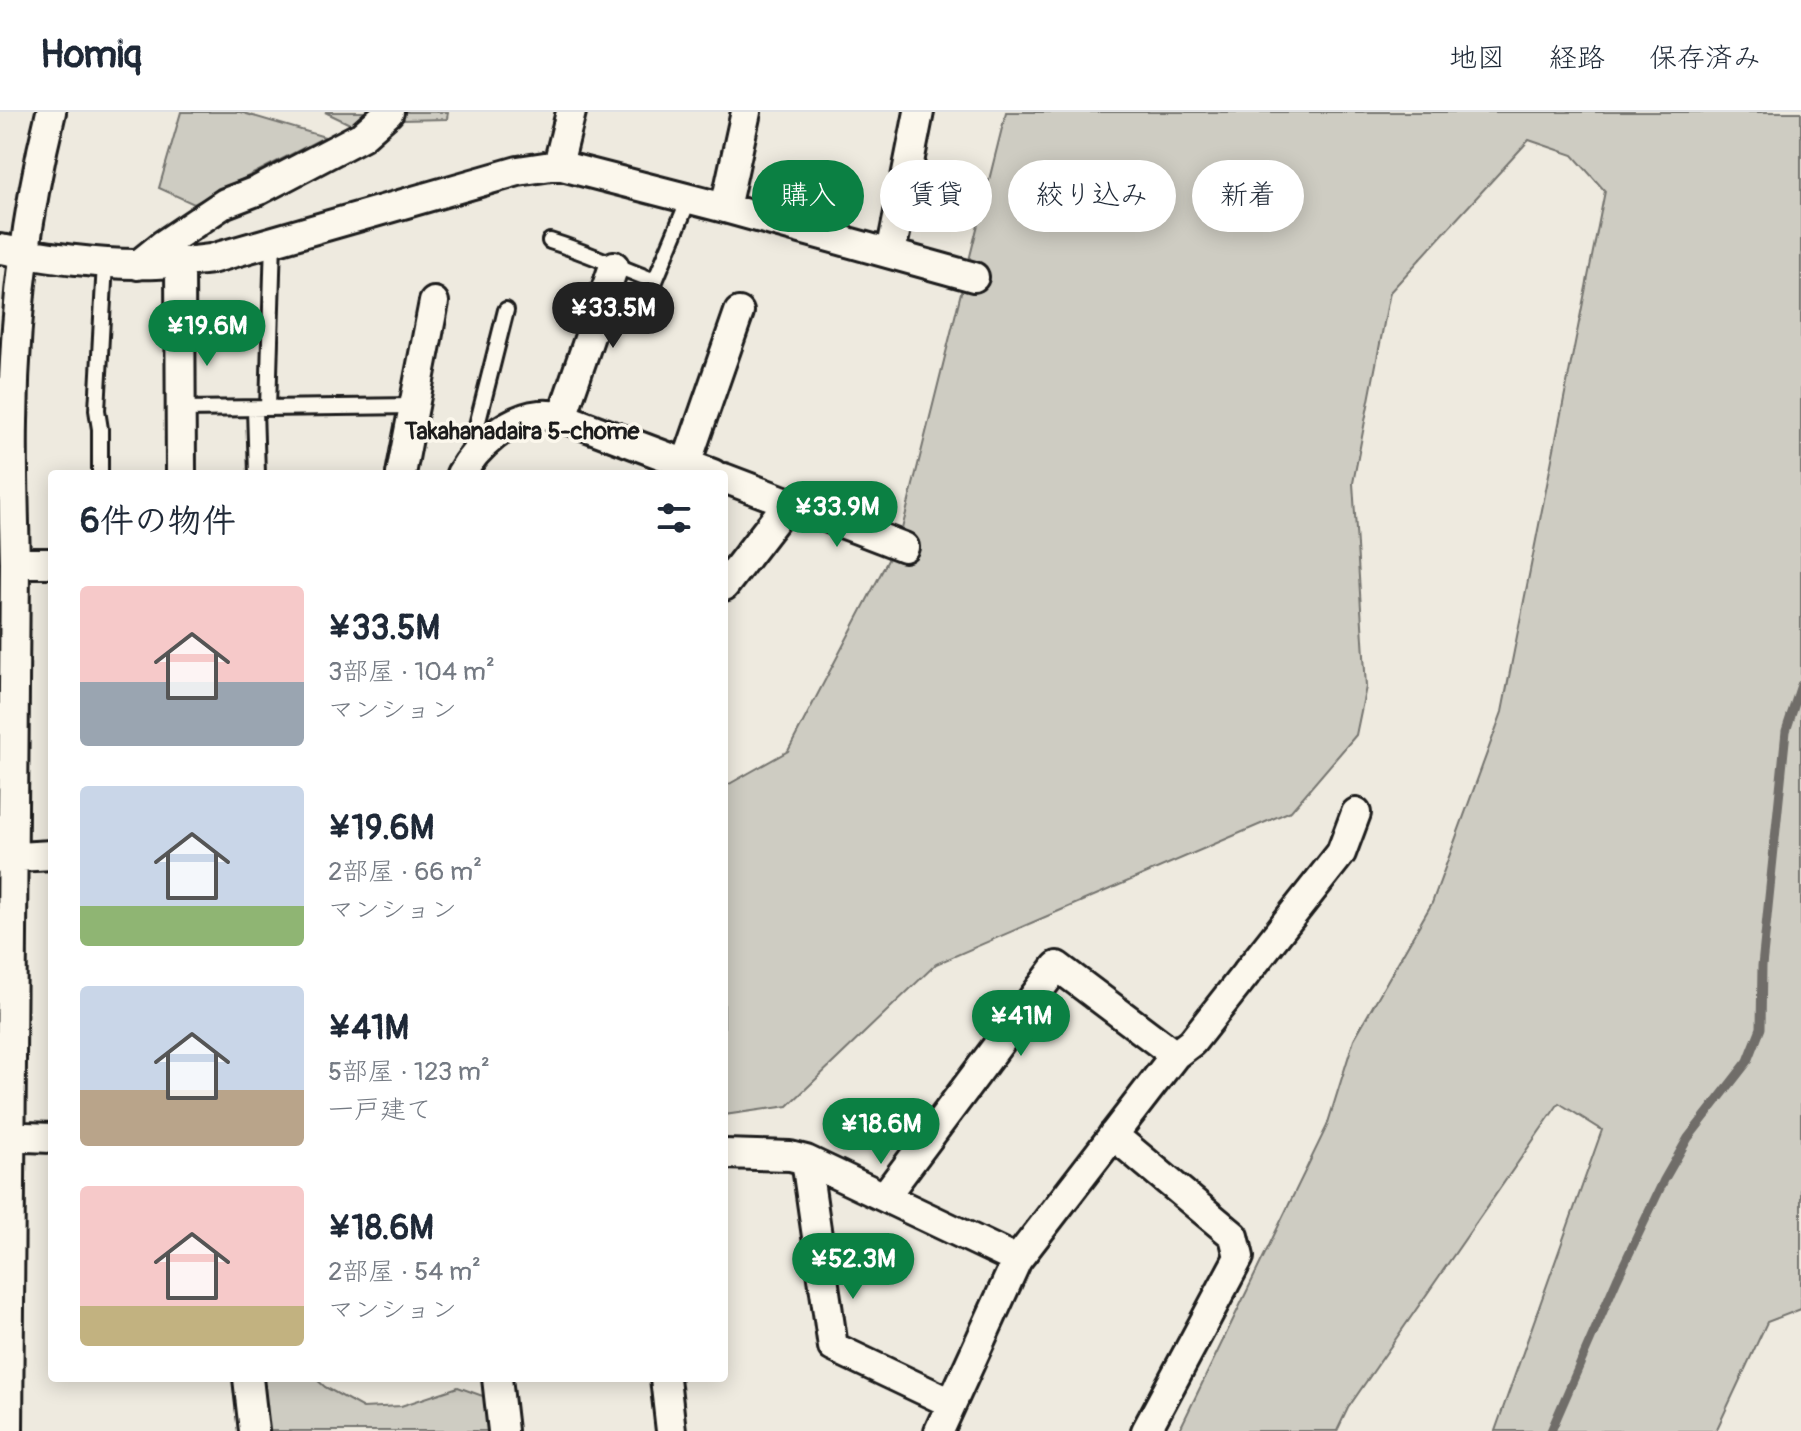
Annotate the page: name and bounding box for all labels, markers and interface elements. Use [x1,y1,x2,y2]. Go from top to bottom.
text: Homiq [40,31,142,79]
text: 地図 [1449,41,1505,76]
text: 経路 [1549,41,1605,76]
text: 保存済み [1649,41,1761,76]
chip: 購入 [752,160,864,232]
chip: 賃貸 [880,160,992,232]
chip: 絞り込み [1008,160,1176,232]
chip: 新着 [1192,160,1304,232]
pin: ¥33.5M [548,282,678,350]
text: ¥33.5M [570,292,656,324]
pin: ¥19.6M [142,300,272,368]
text: ¥19.6M [166,310,248,342]
district label: Takahanadaira 5-chome [404,417,641,446]
pin: ¥33.9M [772,481,902,549]
text: ¥33.9M [795,491,879,523]
icon: filters [652,496,696,540]
text: 6件の物件 [80,500,236,543]
text: ¥33.5M [328,607,440,650]
icon: home [144,618,240,714]
text: 3部屋 · 104 m² [328,656,495,688]
text: マンション [328,694,457,726]
text: ¥19.6M [328,807,434,850]
icon: home [144,818,240,914]
text: 2部屋 · 66 m² [328,856,482,888]
text: マンション [328,894,457,926]
pin: ¥41M [974,990,1068,1058]
text: ¥41M [990,1000,1052,1032]
text: ¥41M [328,1007,409,1050]
icon: home [144,1018,240,1114]
text: 5部屋 · 123 m² [328,1056,490,1088]
text: 一戸建て [328,1094,432,1126]
pin: ¥18.6M [816,1098,946,1166]
text: ¥18.6M [841,1108,921,1140]
text: ¥18.6M [328,1207,434,1250]
icon: home [144,1218,240,1314]
pin: ¥52.3M [788,1233,918,1301]
text: ¥52.3M [810,1243,896,1275]
text: 2部屋 · 54 m² [328,1256,481,1288]
text: マンション [328,1294,457,1326]

